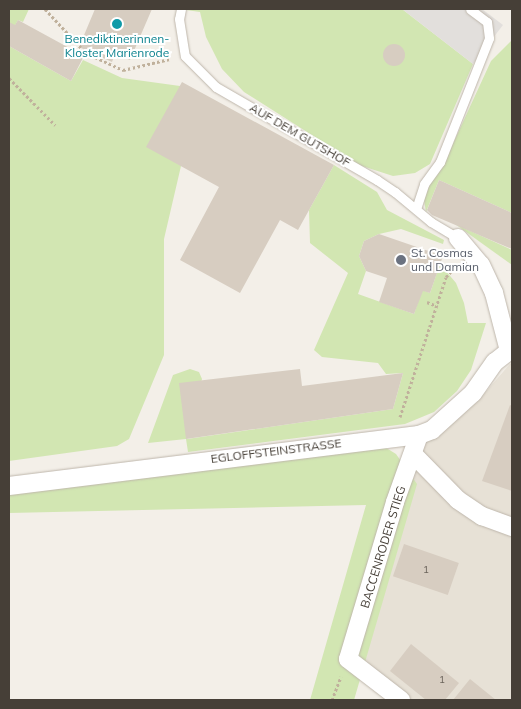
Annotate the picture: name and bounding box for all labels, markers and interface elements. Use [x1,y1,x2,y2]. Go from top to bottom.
marker: Benediktinerinnen- Kloster Marienrode [111,18,123,30]
place label: Benediktinerinnen- Kloster Marienrode [65,32,169,60]
street label: AUF DEM GUTSHOF [247,100,353,170]
place label: St. Cosmas und Damian [411,246,479,274]
marker: St. Cosmas und Damian [395,254,407,266]
street label: EGLOFFSTEINSTRASSE [210,436,342,466]
street label: BACCENRODER STIEG [358,484,408,610]
house number: 1 [423,564,429,576]
house number: 1 [439,674,445,686]

